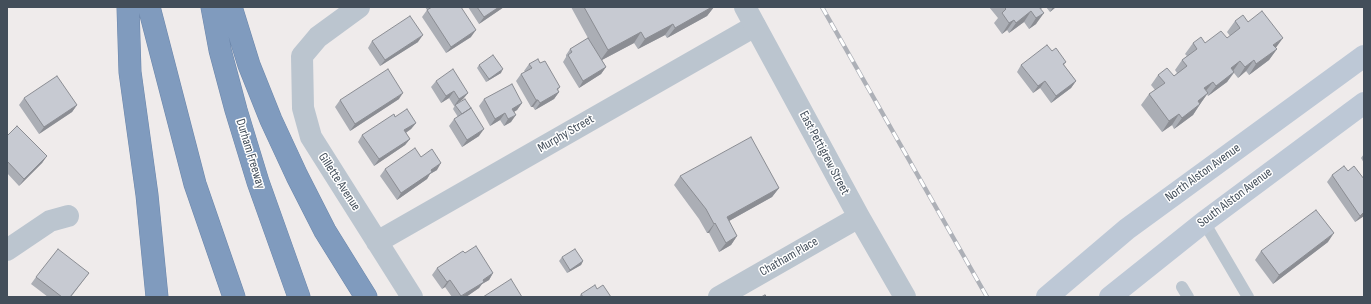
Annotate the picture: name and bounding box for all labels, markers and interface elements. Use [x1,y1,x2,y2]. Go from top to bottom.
street label: East Pettigrew Street [795,108,853,198]
street label: Murphy Street [535,112,597,156]
street label: Durham Freeway [232,117,268,191]
street label: North Alston Avenue [1162,141,1244,205]
street label: Gillette Avenue [315,150,363,214]
street label: South Alston Avenue [1195,165,1275,231]
street label: Chatham Place [757,234,821,280]

